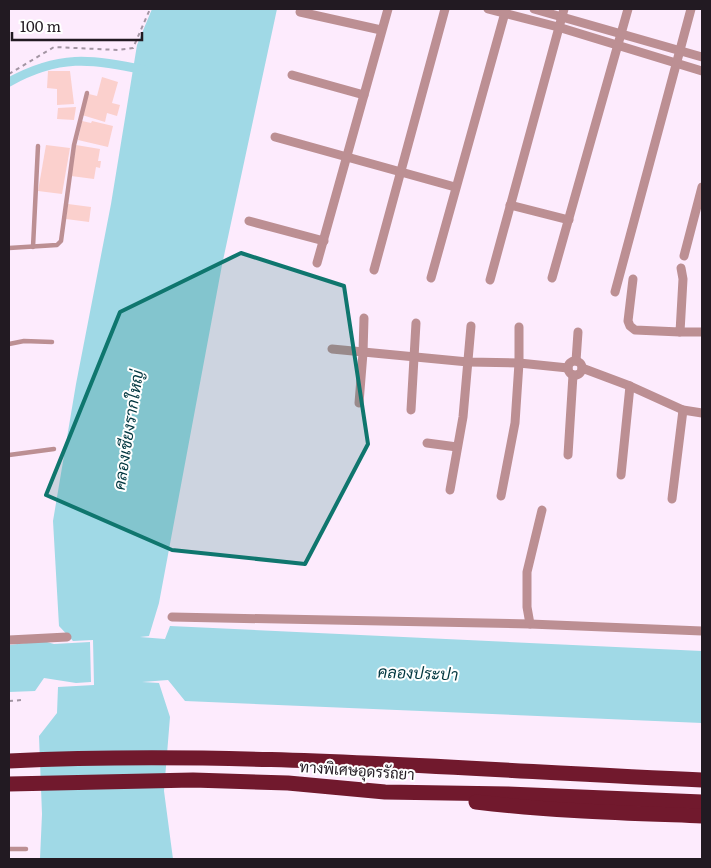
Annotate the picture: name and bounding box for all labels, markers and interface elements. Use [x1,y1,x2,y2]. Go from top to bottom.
scale bar [12,10,142,42]
text: 100 m [20,14,61,37]
water label: คลองเชียงรากใหญ่ [106,367,148,491]
water label: คลองประปา [377,659,459,685]
street label: ทางพิเศษอุดรรัถยา [299,754,415,786]

